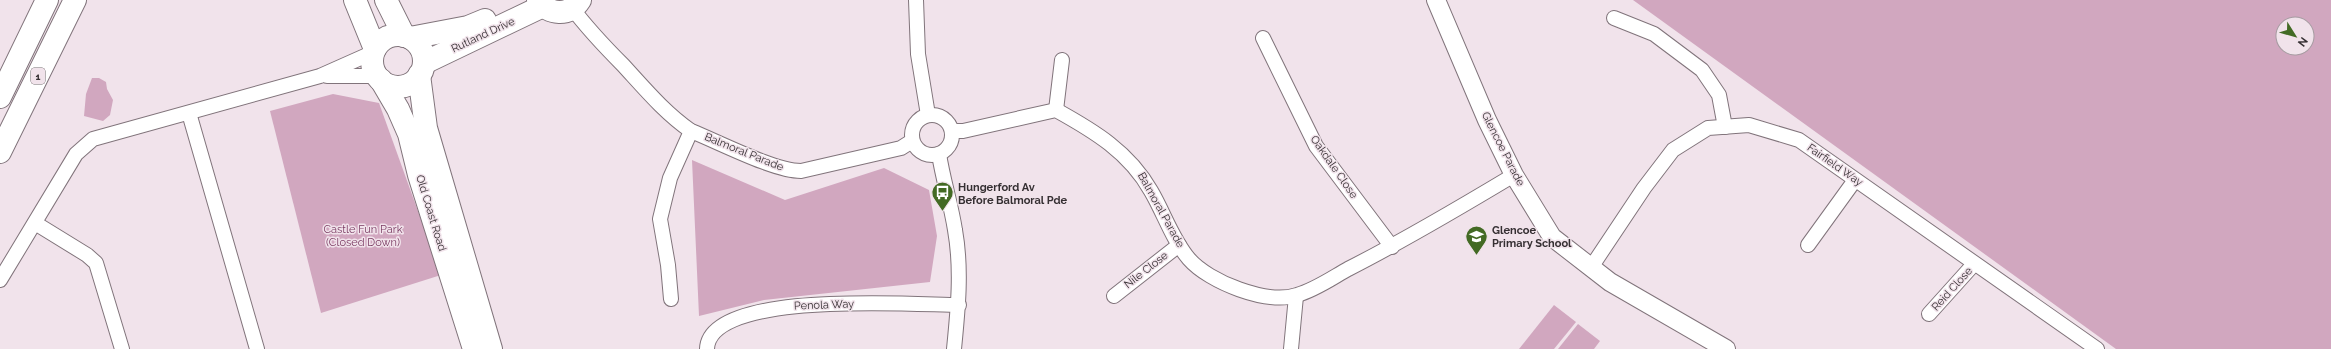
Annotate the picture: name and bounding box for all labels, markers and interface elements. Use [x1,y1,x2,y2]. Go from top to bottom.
street label: Rutland Drive [449,14,517,55]
north arrow [2275,16,2315,56]
text: N [2295,34,2310,49]
road number: 1 [31,68,45,84]
street label: Glencoe Parade [1479,110,1528,189]
street label: Balmoral Parade [703,130,786,174]
street label: Oakdale Close [1308,133,1361,201]
street label: Fairfield Way [1805,141,1865,189]
street label: Balmoral Parade [1135,170,1187,250]
street label: Old Coast Road [413,173,449,253]
bus stop icon: Hungerford Av Before Balmoral Pde [930,180,956,213]
place label: Hungerford Av Before Balmoral Pde [958,181,1068,207]
park label: Castle Fun Park (Closed Down) [323,223,403,249]
school or university icon: Glencoe Primary School [1463,223,1489,256]
place label: Glencoe Primary School [1492,224,1572,250]
street label: Nile Close [1122,249,1171,291]
street label: Reid Close [1929,264,1975,314]
street label: Penola Way [794,297,854,313]

